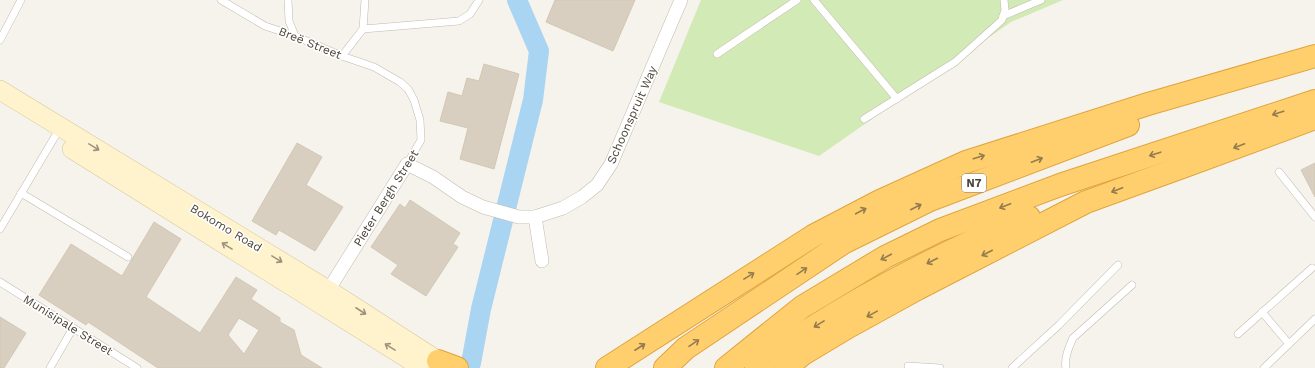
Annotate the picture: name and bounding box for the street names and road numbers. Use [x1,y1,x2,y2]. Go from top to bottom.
street label: Breë Street [276,24,344,62]
street label: Schoonspruit Way [604,63,660,166]
street label: Pieter Bergh Street [351,147,421,249]
road number: N7 [962,174,986,192]
street label: Bokomo Road [188,201,264,255]
street label: Munisipale Street [21,292,115,358]

